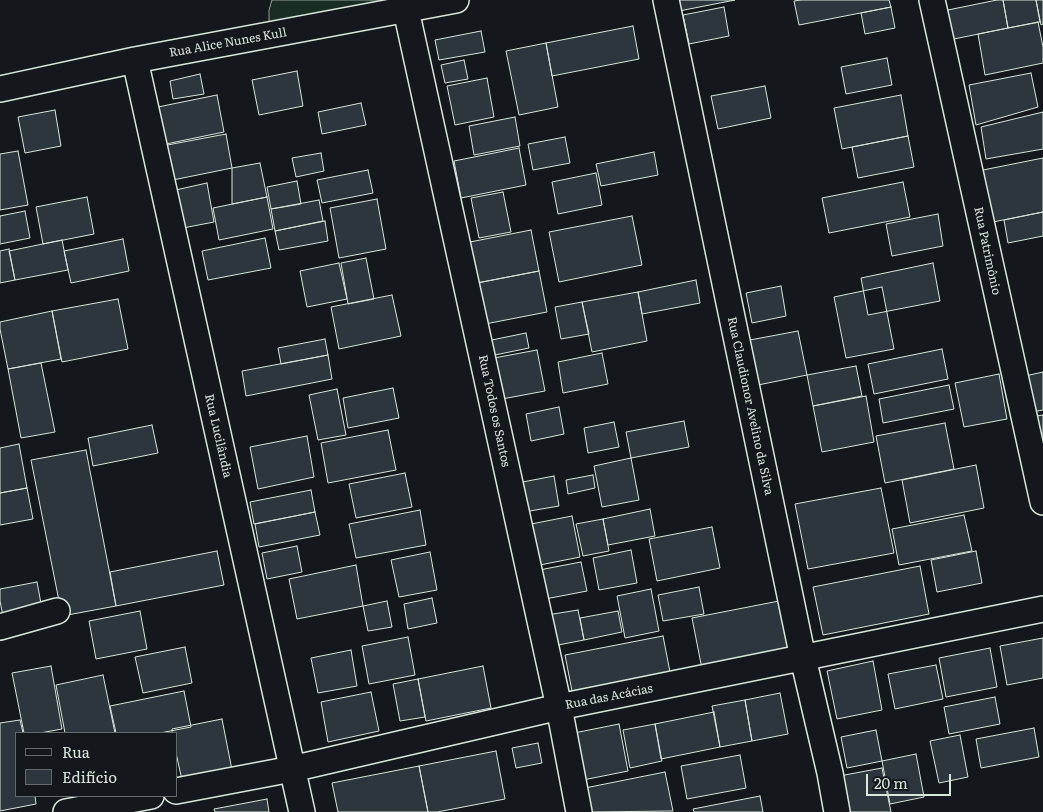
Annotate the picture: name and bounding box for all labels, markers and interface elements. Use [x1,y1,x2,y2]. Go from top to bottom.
street label: Rua Alice Nunes Kull [168,26,288,60]
street label: Rua Patrimônio [971,206,1003,296]
street label: Rua Claudionor Avelino da Silva [724,315,776,497]
street label: Rua Todos os Santos [475,354,513,468]
street label: Rua Lucilândia [201,393,235,479]
street label: Rua das Acácias [564,681,654,713]
legend [15,732,178,797]
text: Rua [62,740,90,763]
scale bar [868,764,953,796]
text: Edifício [62,765,117,788]
text: 20 m [874,771,908,794]

